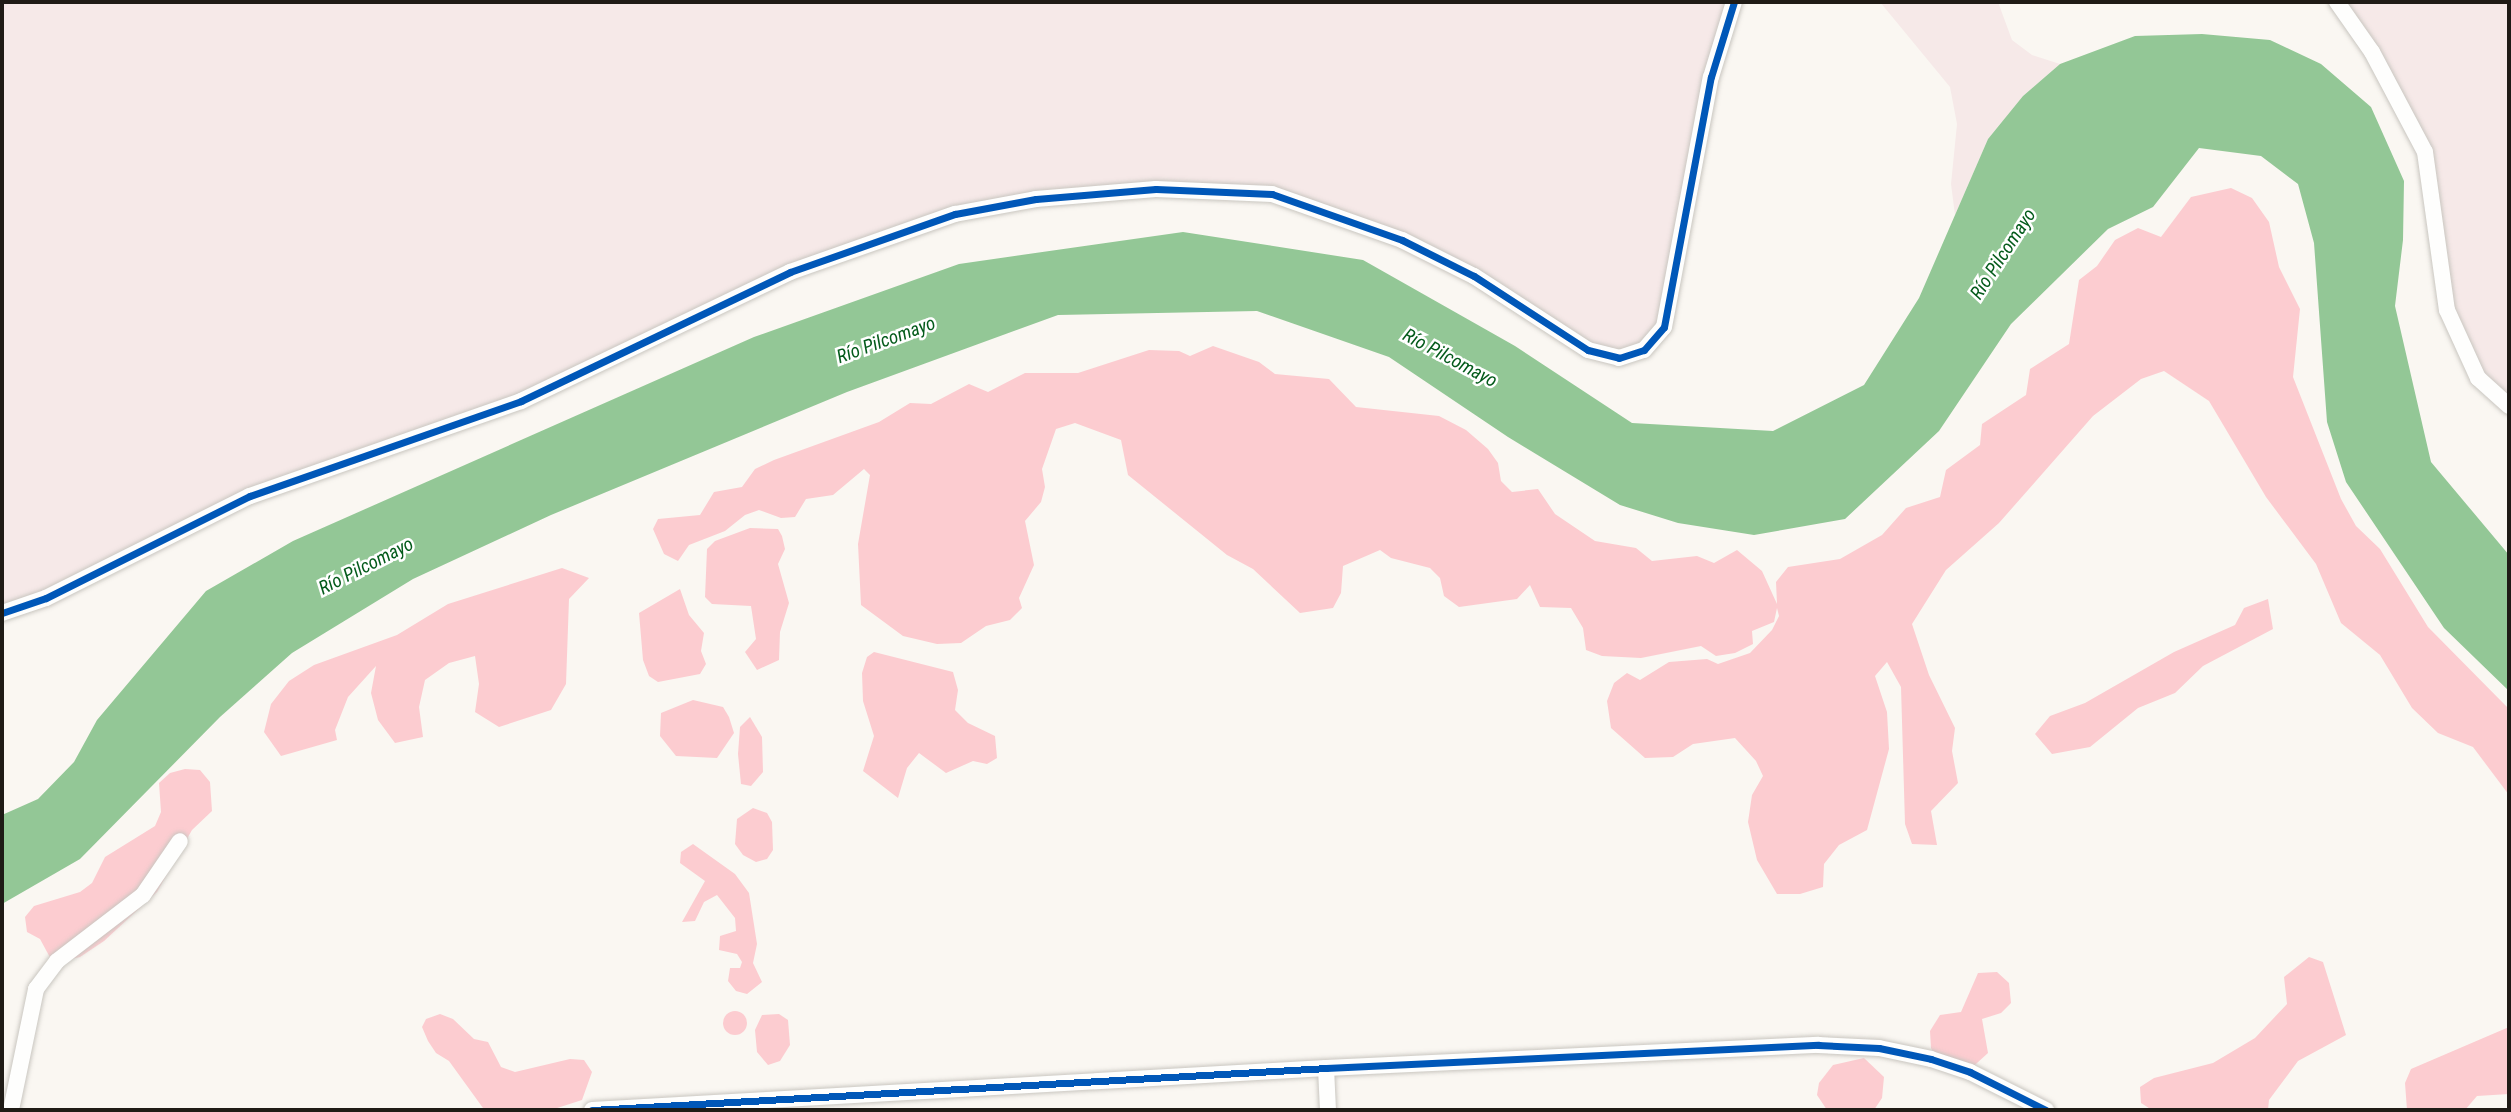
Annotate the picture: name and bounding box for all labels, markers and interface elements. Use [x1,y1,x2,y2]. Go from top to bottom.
water label: Río Pilcomayo [1965,204,2041,304]
water label: Río Pilcomayo [833,312,939,368]
water label: Río Pilcomayo [1399,324,1501,392]
water label: Río Pilcomayo [315,532,417,600]

